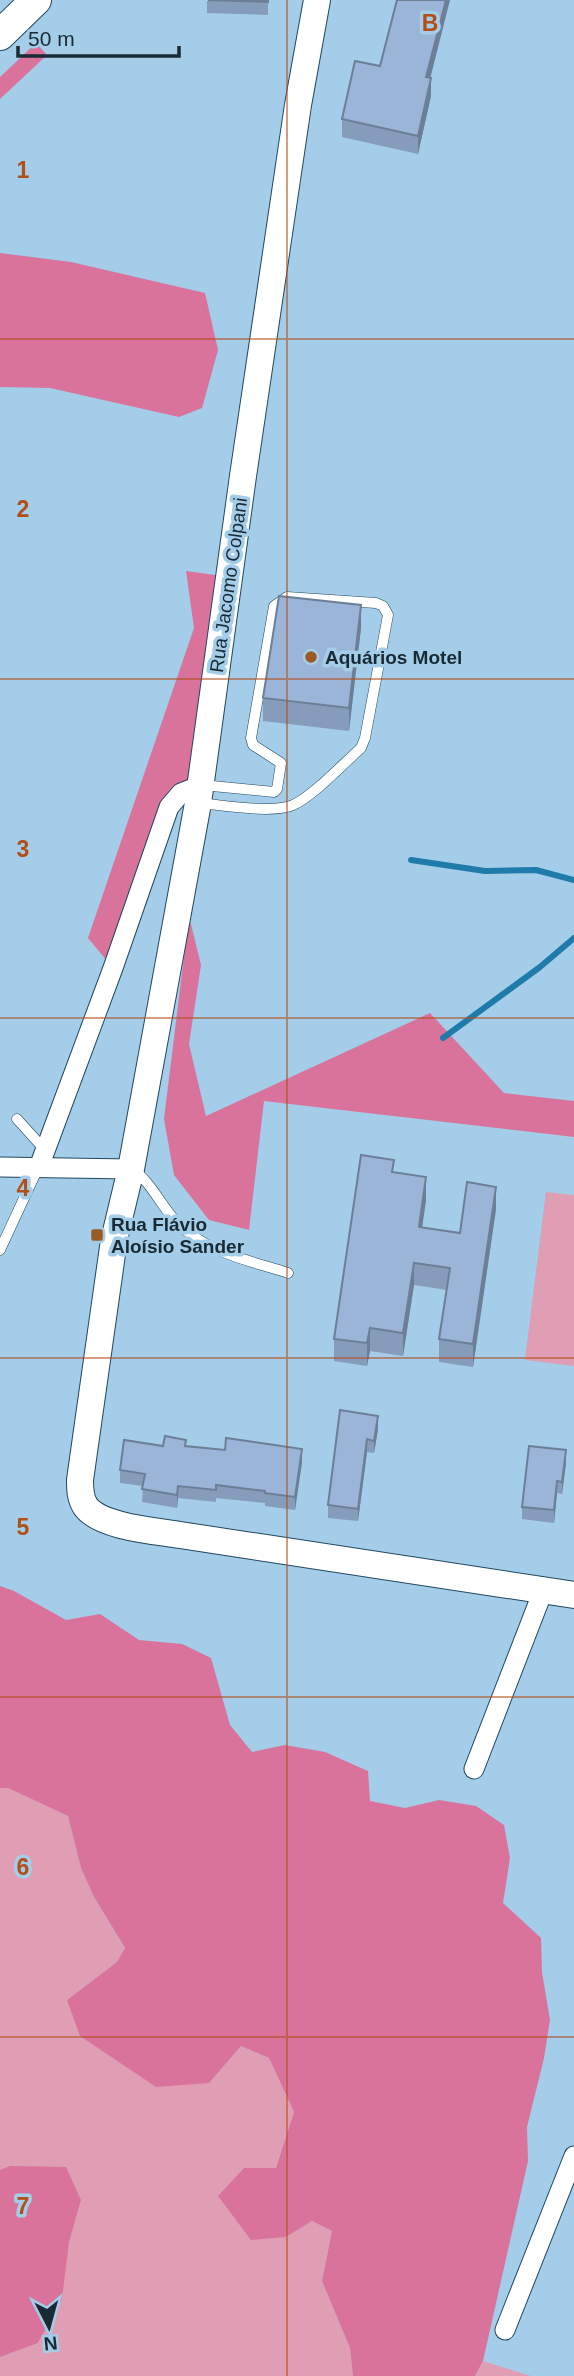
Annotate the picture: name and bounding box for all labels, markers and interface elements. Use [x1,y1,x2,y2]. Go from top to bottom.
text: B [422,10,438,36]
scale bar [18,14,178,58]
text: 50 m [28,27,75,50]
text: 1 [17,157,30,183]
text: 2 [17,496,29,522]
street label: Rua Jacomo Colpani [206,496,251,674]
place label: Aquários Motel [325,647,462,668]
marker: Aquários Motel [303,649,319,665]
text: 3 [17,836,29,862]
text: 4 [17,1175,30,1201]
place label: Rua Flávio Aloísio Sander [111,1214,245,1257]
marker: Rua Flávio Aloísio Sander [89,1227,105,1243]
text: 5 [17,1514,30,1540]
text: 6 [17,1854,29,1880]
text: 7 [17,2193,29,2219]
north arrow [14,2292,84,2362]
text: N [43,2332,59,2355]

